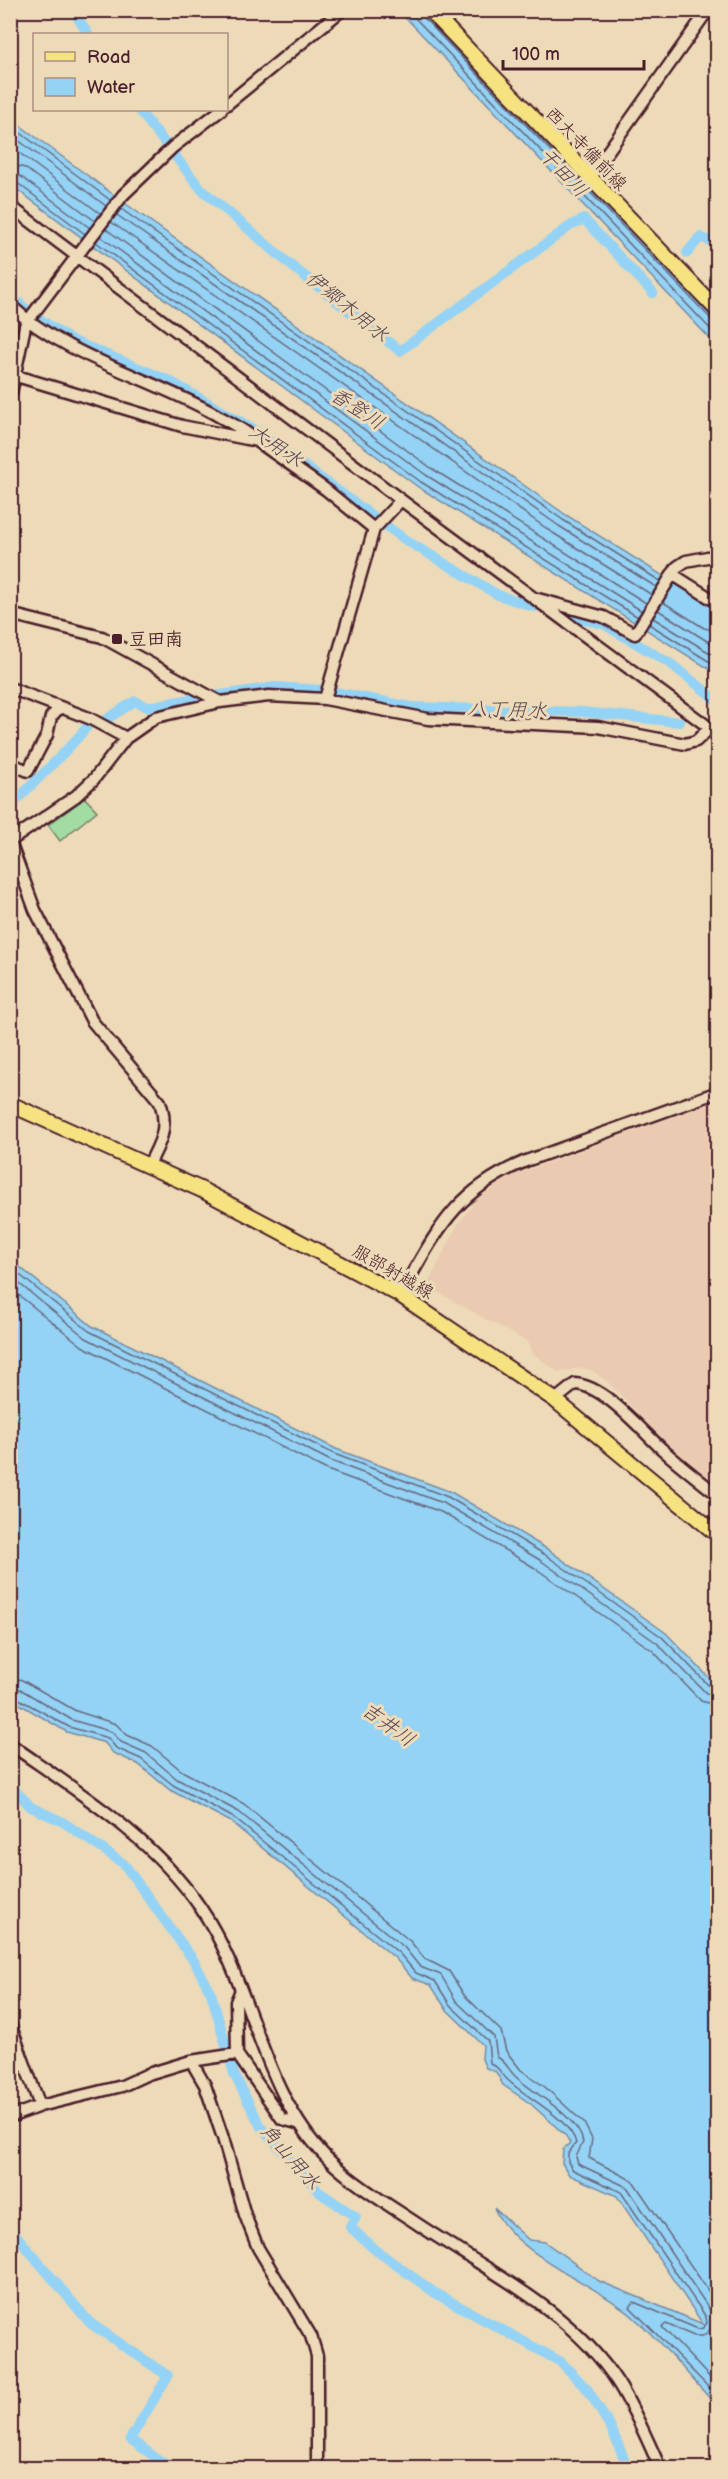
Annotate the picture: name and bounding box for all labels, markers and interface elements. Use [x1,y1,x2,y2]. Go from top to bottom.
legend [33,33,228,111]
scale bar [503,33,644,71]
text: 100 m [512,44,560,65]
text: Road [87,47,131,68]
text: Water [87,77,135,98]
street label: 西大寺備前線 [541,103,631,195]
water label: 干田川 [534,143,592,203]
water label: 伊郷木用水 [301,266,393,348]
water label: 香登川 [325,383,389,435]
water label: 大用水 [245,419,307,473]
place label: 豆田南 [129,629,183,650]
marker: 豆田南 [110,632,124,646]
water label: 八丁用水 [467,697,547,723]
street label: 服部射越線 [349,1240,437,1304]
water label: 吉井川 [357,1698,419,1752]
water label: 角山用水 [255,2119,325,2195]

